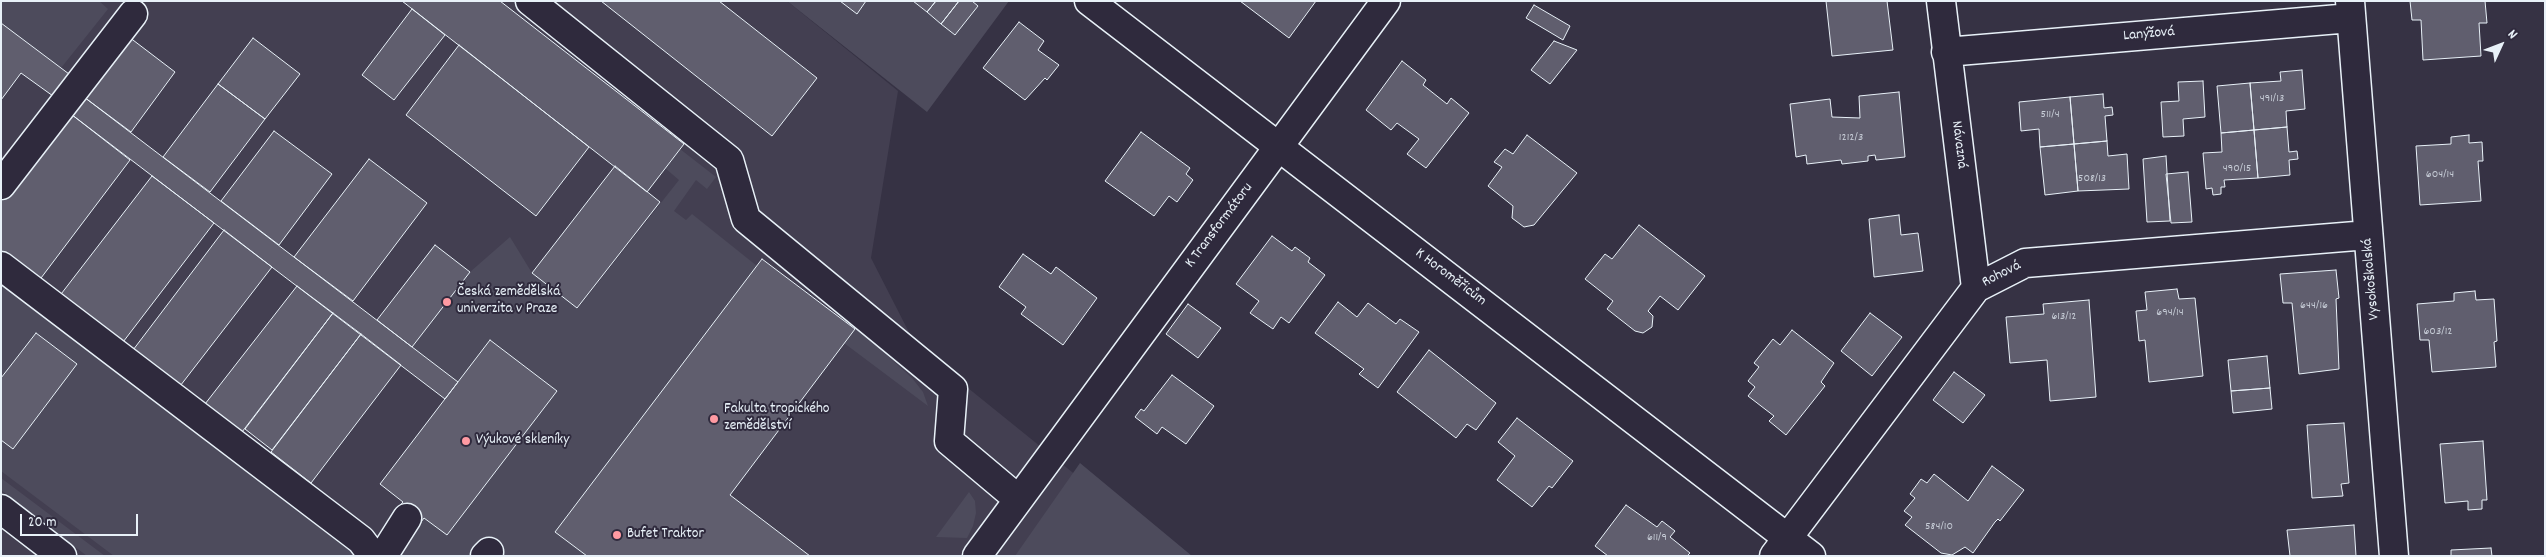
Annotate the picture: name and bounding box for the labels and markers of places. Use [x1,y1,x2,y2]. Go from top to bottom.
place label: Česká zemědělská univerzita v Praze [457,284,560,319]
marker: Česká zemědělská univerzita v Praze [441,296,453,308]
place label: Fakulta tropického zemědělství [724,401,830,436]
marker: Fakulta tropického zemědělství [708,413,720,425]
place label: Výukové skleníky [476,432,569,450]
marker: Výukové skleníky [460,435,472,447]
place label: Bufet Traktor [627,526,704,544]
marker: Bufet Traktor [611,529,623,541]

